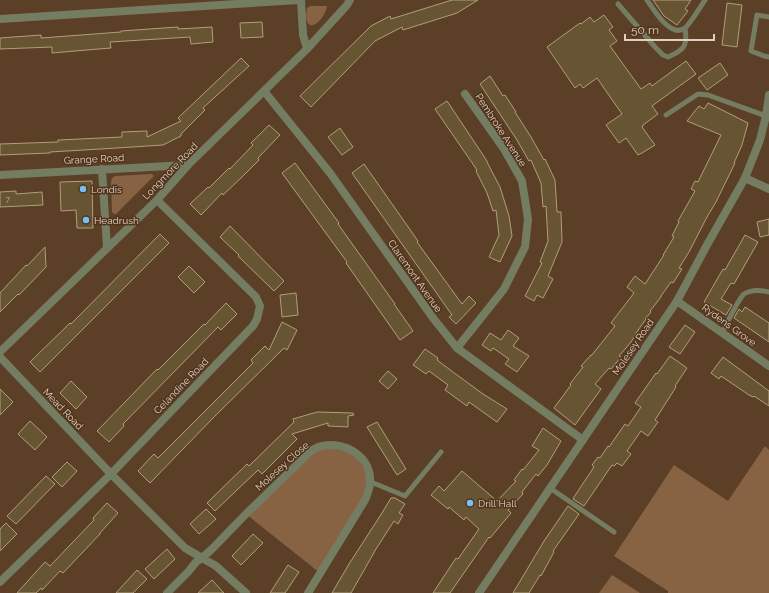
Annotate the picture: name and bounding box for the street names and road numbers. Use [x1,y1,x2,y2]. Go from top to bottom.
street label: Pembroke Avenue [473,91,529,169]
street label: Longmore Road [140,140,200,202]
street label: Grange Road [63,152,125,166]
street label: Claremont Avenue [386,238,444,314]
street label: Rydens Grove [700,302,758,348]
street label: Molesey Road [610,317,656,377]
street label: Celandine Road [152,356,210,416]
street label: Mead Road [41,386,85,432]
street label: Molesey Close [253,439,311,493]

